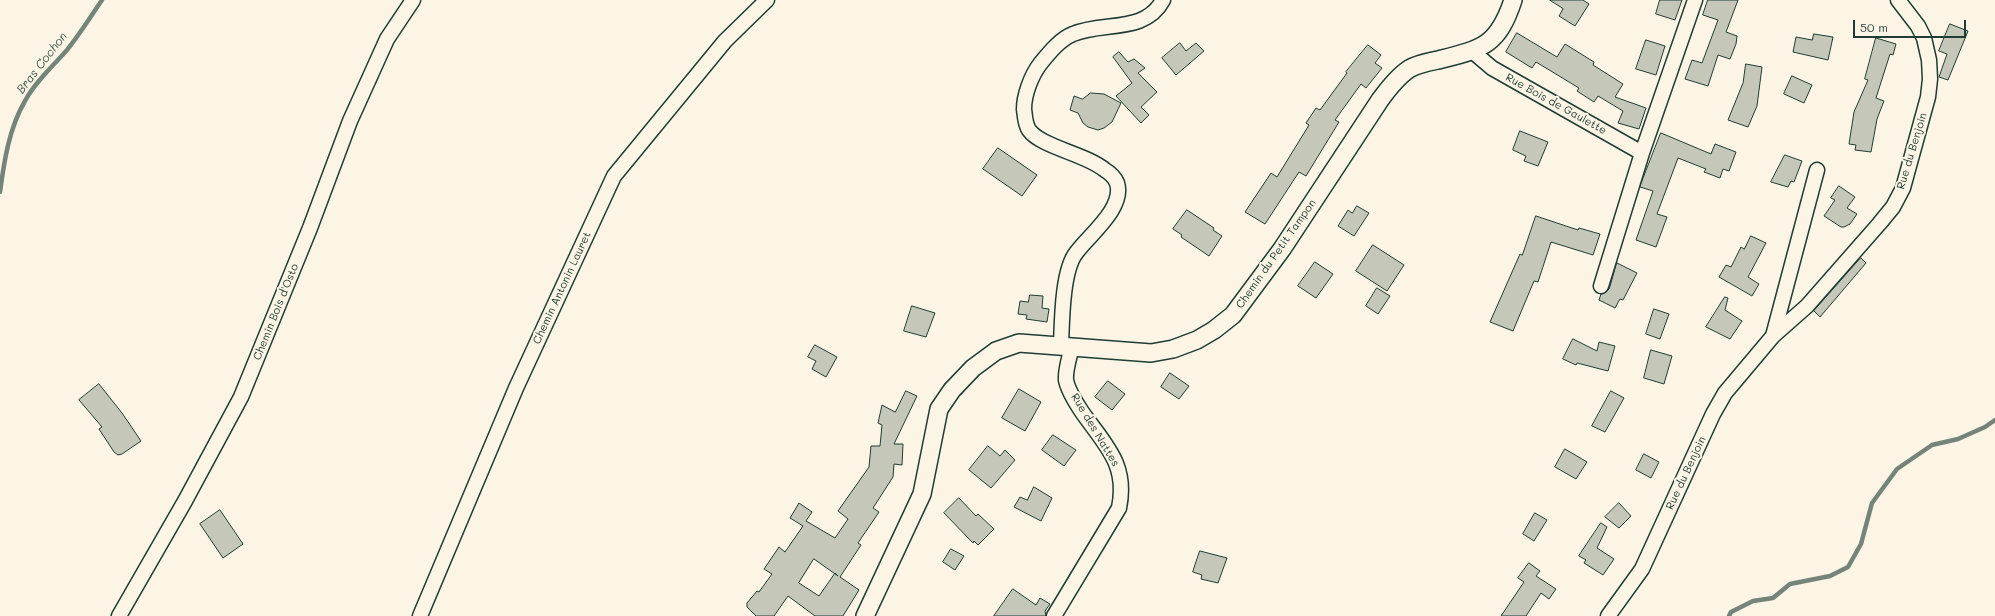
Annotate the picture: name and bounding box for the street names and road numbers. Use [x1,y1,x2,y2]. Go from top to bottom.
street label: Rue Bois de Gaulette [1503,71,1609,137]
street label: Rue du Benjoin [1894,111,1930,191]
street label: Chemin du Petit Tampon [1233,197,1319,311]
street label: Chemin Antonin Lauret [530,230,594,346]
street label: Chemin Bois d'Osto [251,262,301,362]
street label: Rue des Nattes [1068,391,1122,469]
street label: Rue du Benjoin [1663,434,1709,512]

